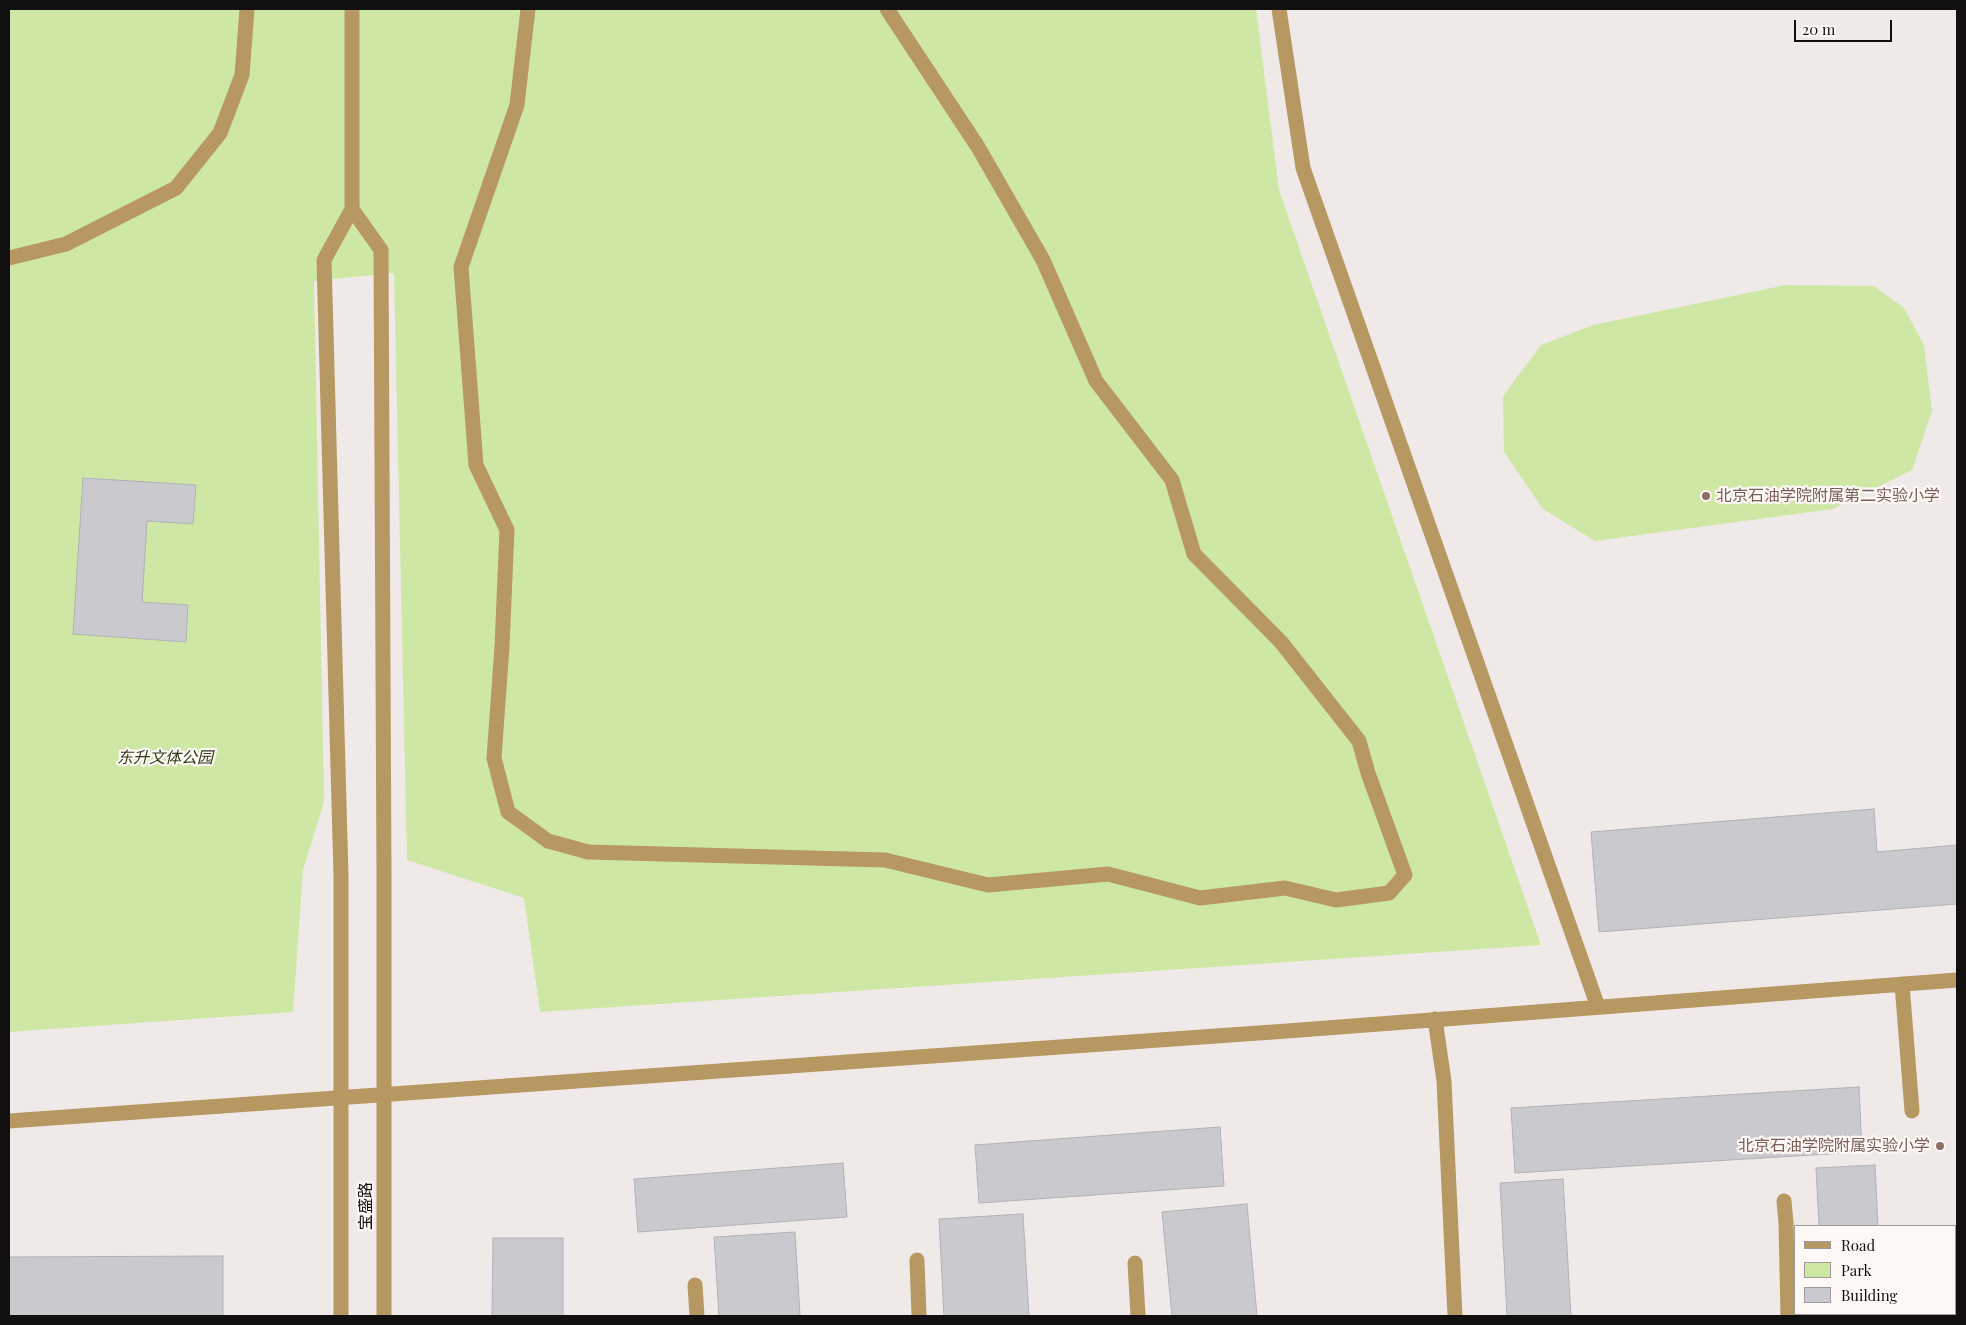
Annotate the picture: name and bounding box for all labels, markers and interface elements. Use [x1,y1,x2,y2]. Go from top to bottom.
scale bar [1796,10,1894,42]
text: 20 m [1802,19,1835,39]
place label: 北京石油学院附属第二实验小学 [1716,486,1940,506]
marker: 北京石油学院附属第二实验小学 [1700,490,1712,502]
park label: 东升文体公园 [117,748,213,768]
place label: 北京石油学院附属实验小学 [1738,1136,1930,1156]
marker: 北京石油学院附属实验小学 [1934,1140,1946,1152]
street label: 宝盛路 [356,1182,376,1230]
legend [1794,1225,1956,1315]
text: Road [1841,1235,1875,1255]
text: Park [1841,1260,1872,1280]
text: Building [1841,1285,1897,1305]

